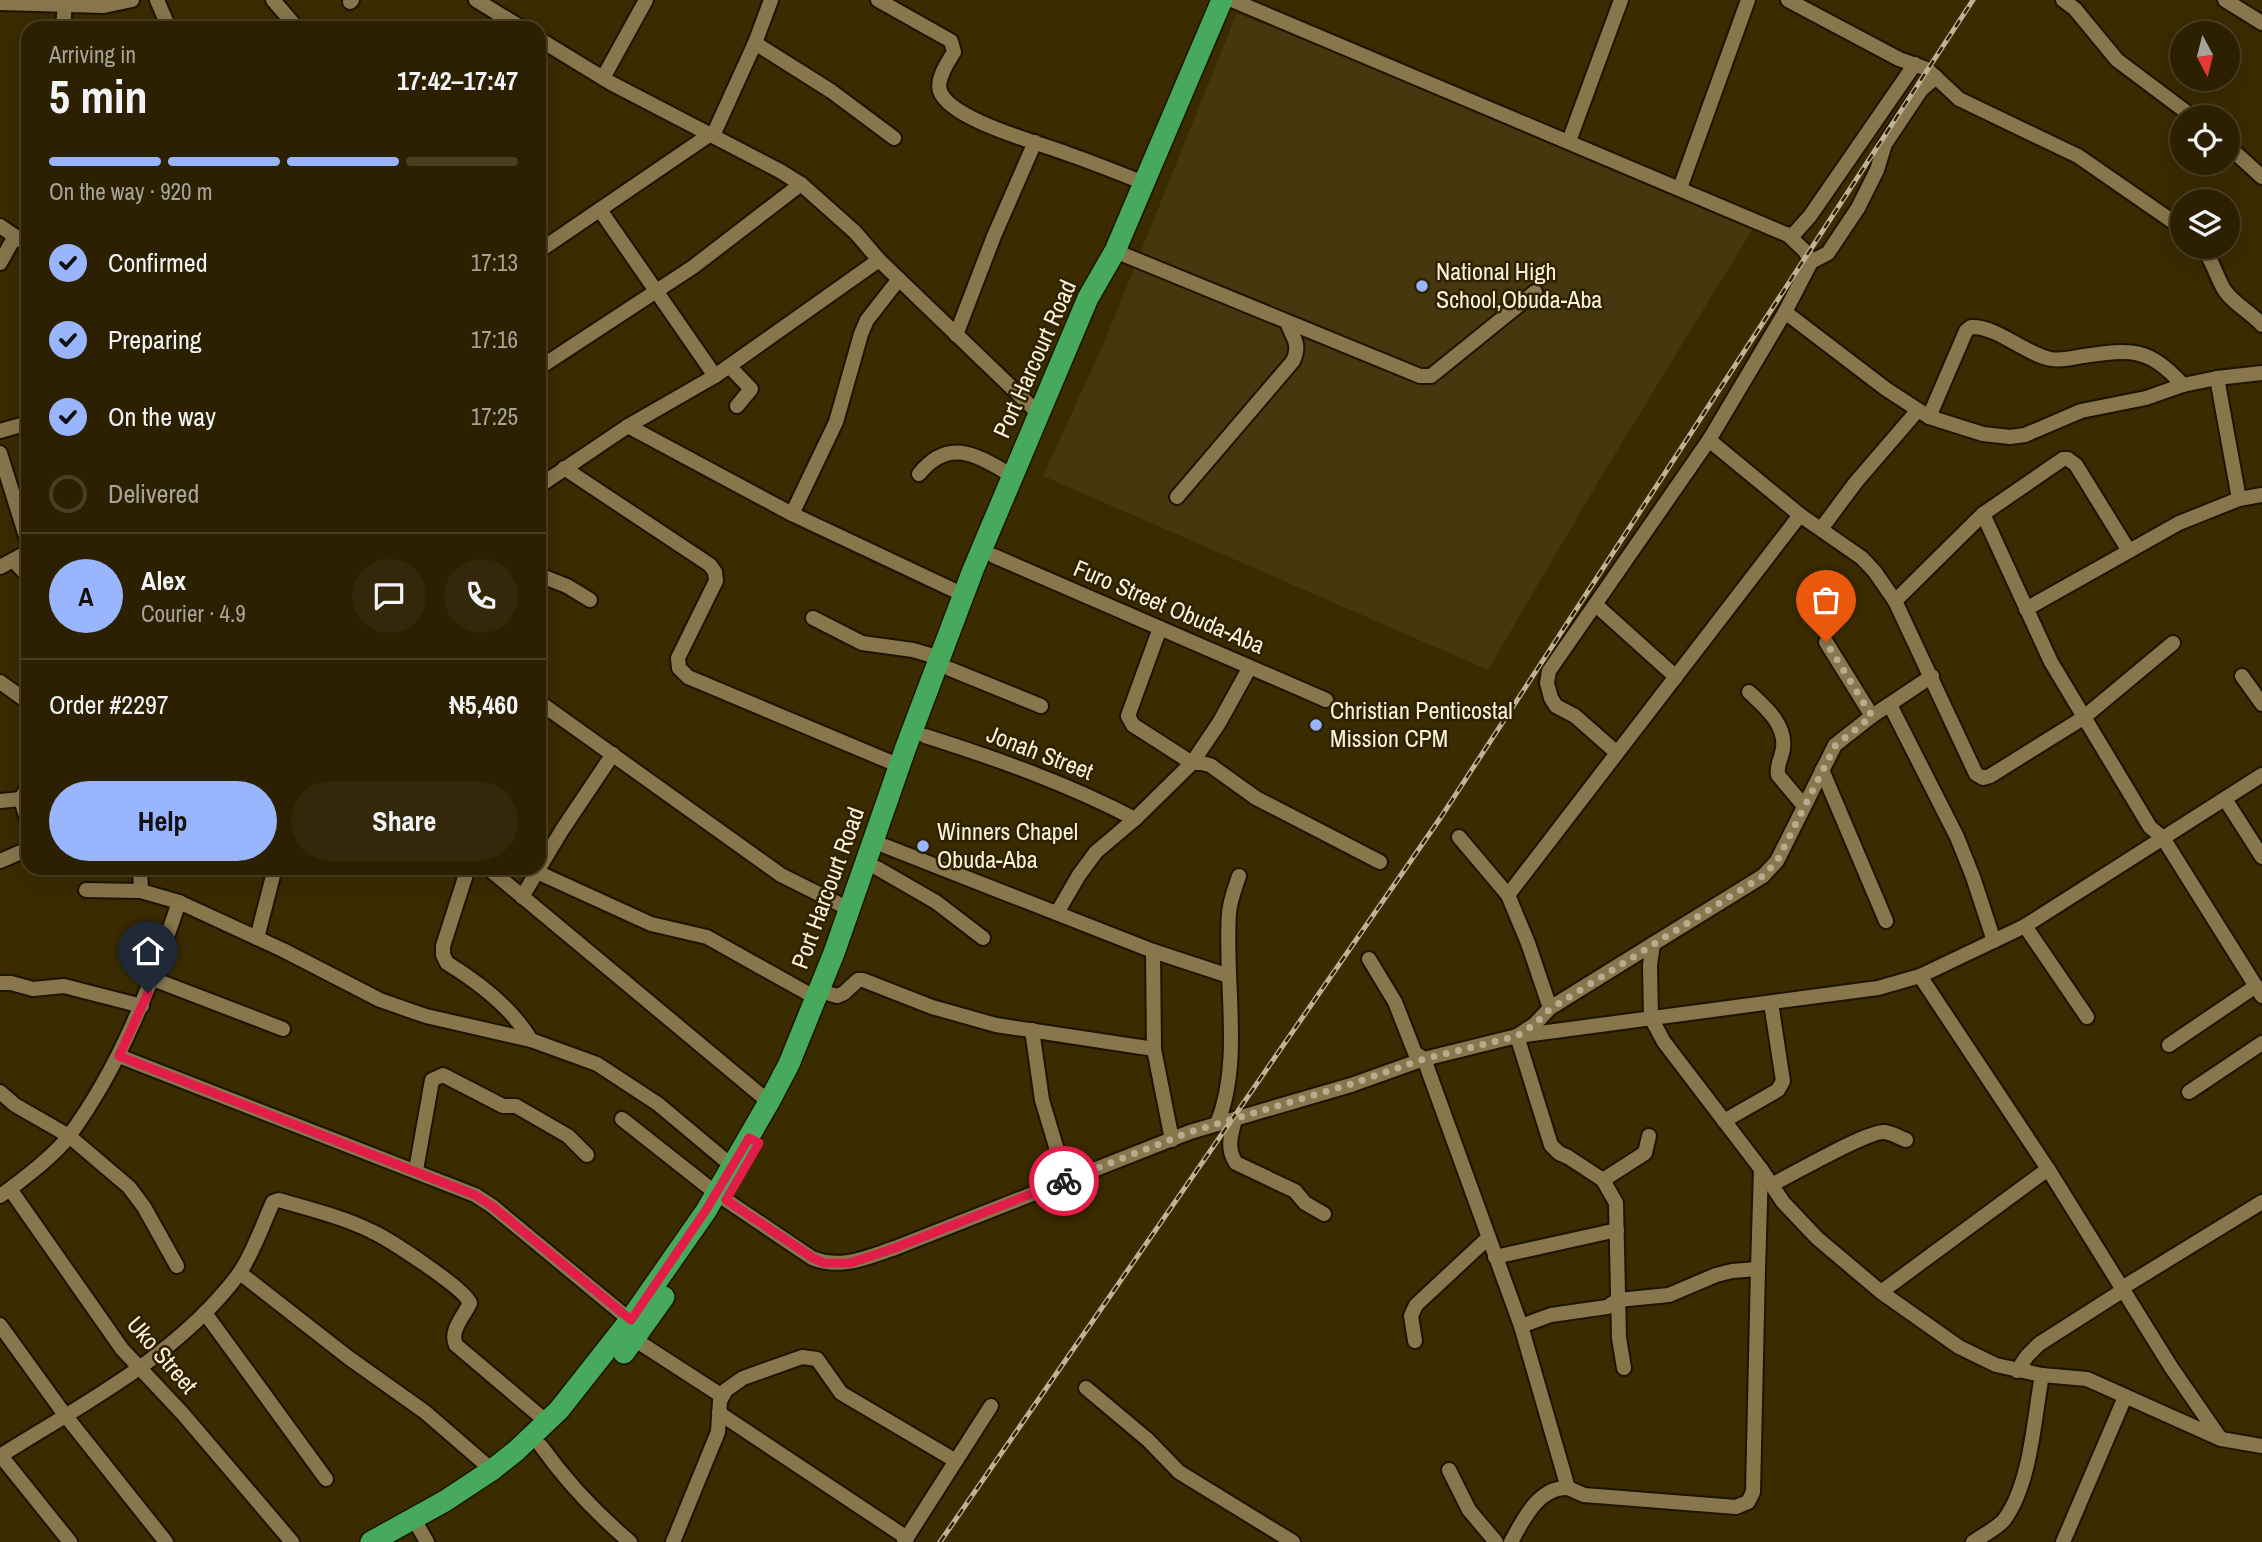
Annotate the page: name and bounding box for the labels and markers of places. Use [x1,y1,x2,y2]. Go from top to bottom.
place label: National High School,Obuda-Aba [1436,255,1602,315]
marker: National High School,Obuda-Aba [1414,278,1430,294]
pin [1796,570,1856,642]
place label: Christian Penticostal Mission CPM [1330,694,1513,754]
marker: Christian Penticostal Mission CPM [1308,717,1324,733]
place label: Winners Chapel Obuda-Aba [937,815,1078,875]
marker: Winners Chapel Obuda-Aba [915,838,931,854]
pin [118,921,178,993]

